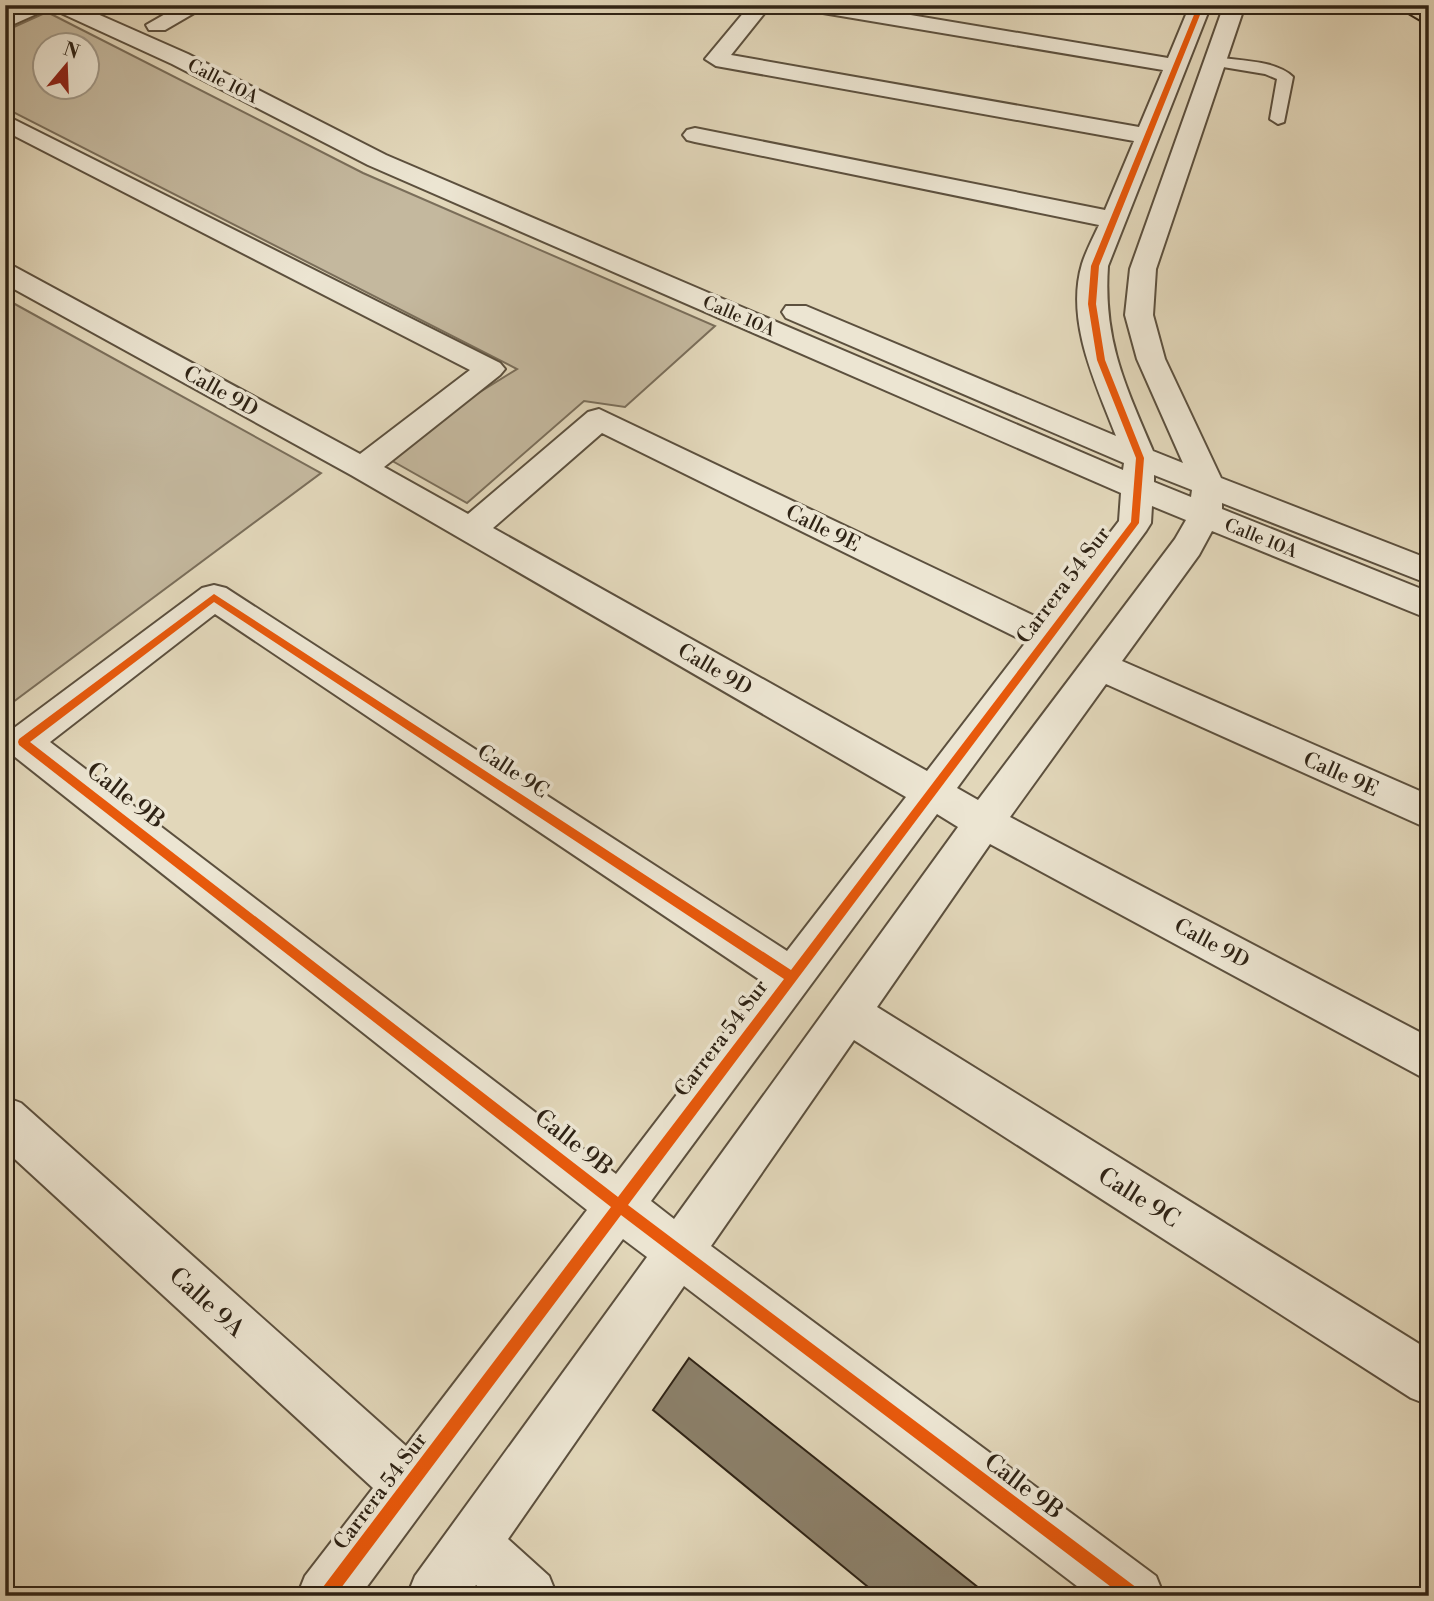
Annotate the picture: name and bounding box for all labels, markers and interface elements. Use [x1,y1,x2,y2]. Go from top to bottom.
north arrow [32,32,102,102]
text: N [60,37,82,65]
street label: Calle 10A [184,54,263,109]
street label: Calle 10A [699,291,779,342]
street label: Calle 9D [179,361,262,423]
street label: Calle 9E [781,500,864,558]
street label: Calle 10A [1221,513,1301,564]
street label: Carrera 54 Sur [1011,522,1116,649]
street label: Calle 9D [673,638,756,701]
street label: Calle 9C [472,739,553,804]
street label: Calle 9E [1299,747,1382,803]
street label: Calle 9B [80,756,171,836]
street label: Calle 9D [1169,913,1254,974]
street label: Carrera 54 Sur [669,975,774,1102]
street label: Calle 9B [528,1103,619,1183]
street label: Calle 9C [1092,1161,1185,1235]
street label: Calle 9A [163,1261,251,1345]
street label: Carrera 54 Sur [328,1428,433,1555]
street label: Calle 9B [978,1447,1069,1526]

